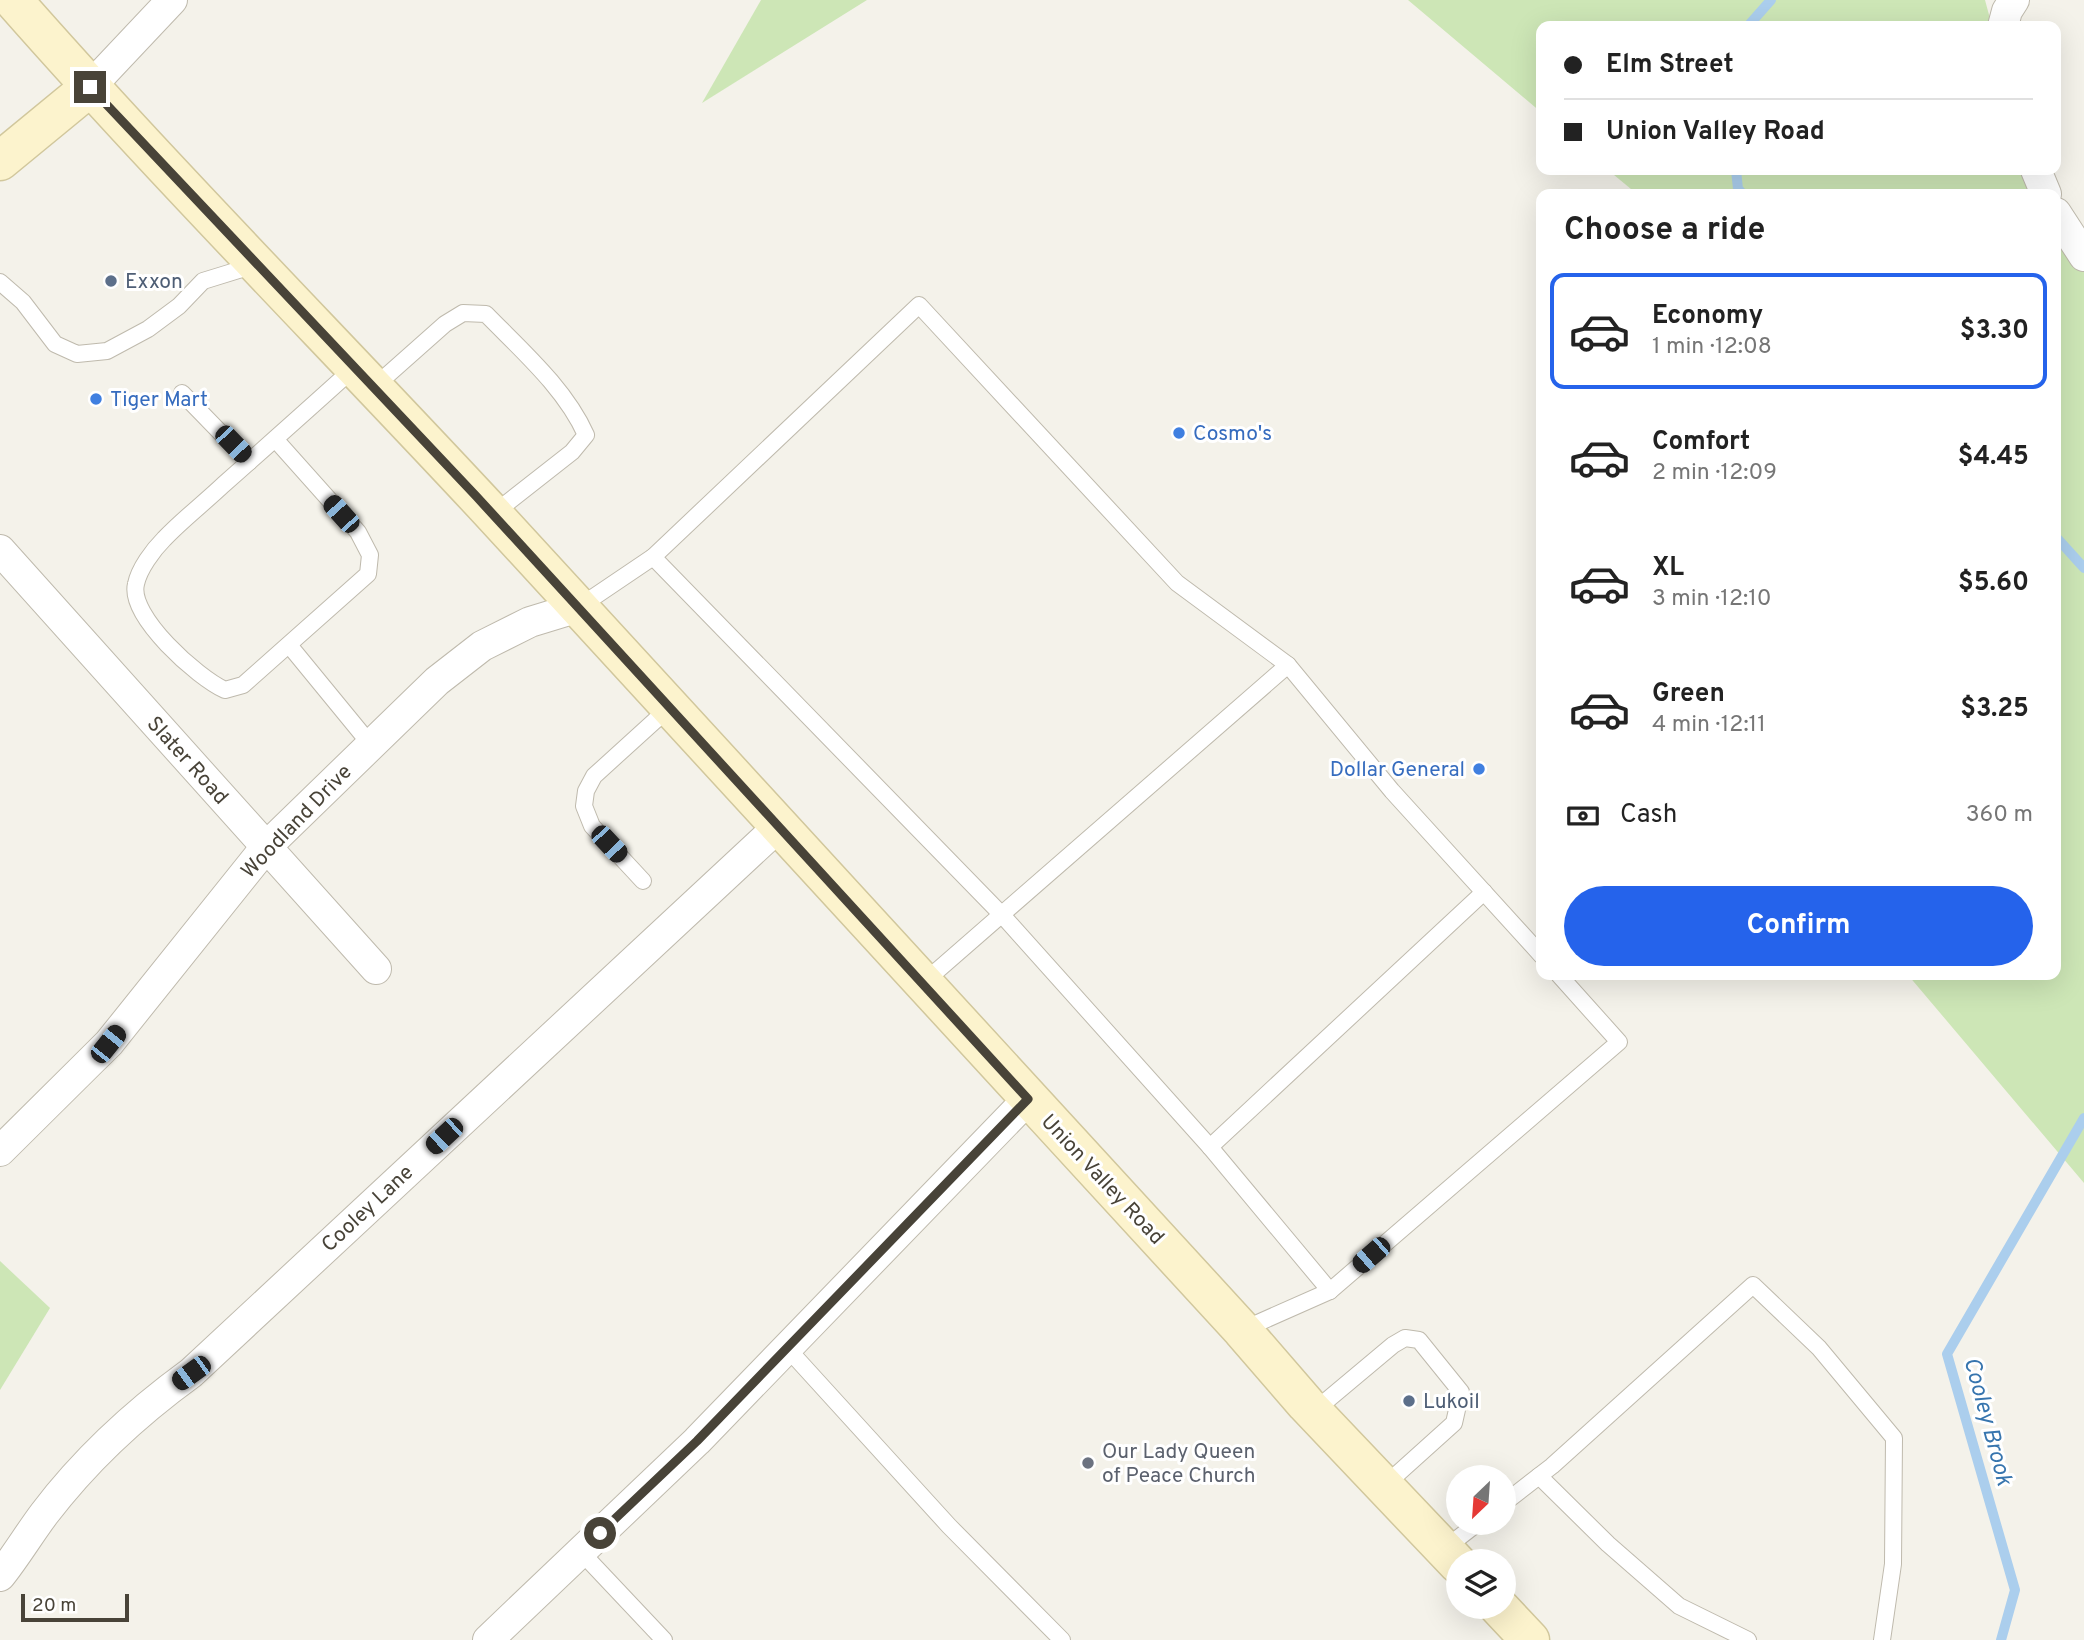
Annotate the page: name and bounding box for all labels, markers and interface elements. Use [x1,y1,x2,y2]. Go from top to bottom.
text: Elm Street [1606,49,1734,82]
route end [74,71,106,103]
text: Union Valley Road [1606,116,1825,149]
text: Choose a ride [1564,211,1765,251]
place label: Exxon [125,269,183,296]
marker: Exxon [103,273,119,289]
icon: car [1568,300,1631,363]
text: Economy [1652,300,1763,333]
text: $3.30 [1960,315,2029,348]
text: 1 min · 12:08 [1652,333,1772,362]
place label: Tiger Mart [110,387,208,414]
marker: Tiger Mart [88,391,104,407]
place label: Cosmo's [1193,421,1272,448]
car [211,422,256,466]
marker: Cosmo's [1171,425,1187,441]
icon: car [1568,426,1631,489]
text: Comfort [1652,426,1750,459]
text: $4.45 [1958,441,2029,474]
text: 2 min · 12:09 [1652,459,1777,488]
car [320,491,363,537]
icon: car [1568,552,1631,615]
text: XL [1652,552,1684,585]
text: $5.60 [1958,567,2029,600]
text: 3 min · 12:10 [1652,585,1772,614]
icon: car [1568,678,1631,741]
text: Green [1652,678,1725,711]
text: $3.25 [1960,693,2029,726]
street label: Slater Road [140,711,234,811]
text: 4 min · 12:11 [1652,711,1766,740]
place label: Dollar General [1330,757,1465,784]
street label: Woodland Drive [236,759,358,885]
marker: Dollar General [1471,761,1487,777]
icon: cash [1564,797,1602,835]
text: Cash [1620,799,1677,832]
text: 360 m [1966,801,2033,830]
car [587,821,632,867]
button: Confirm [1564,886,2033,966]
car [87,1021,130,1067]
street label: Union Valley Road [1034,1109,1169,1251]
car [422,1114,467,1158]
street label: Cooley Lane [316,1160,420,1259]
car [1349,1233,1394,1277]
car [168,1352,215,1394]
water label: Cooley Brook [1956,1354,2018,1489]
place label: Lukoil [1423,1389,1480,1416]
marker: Lukoil [1401,1393,1417,1409]
place label: Our Lady Queen of Peace Church [1102,1439,1256,1490]
marker: Our Lady Queen of Peace Church [1080,1455,1096,1471]
north arrow [1446,1465,1516,1535]
map controls [1446,1465,1516,1619]
route start [584,1517,616,1549]
button: layers [1446,1549,1516,1619]
scale bar [21,1591,130,1623]
text: 20 m [32,1594,76,1618]

